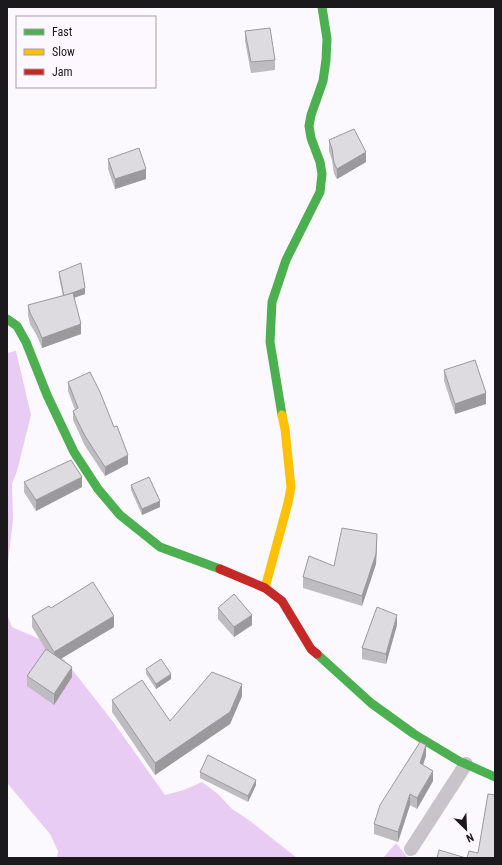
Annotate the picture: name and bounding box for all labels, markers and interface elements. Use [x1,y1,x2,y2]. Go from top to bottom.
legend [16,16,156,88]
text: Fast [52,25,73,39]
text: Slow [52,45,75,59]
text: Jam [52,65,73,79]
north arrow [446,809,486,849]
text: N [464,830,476,845]

